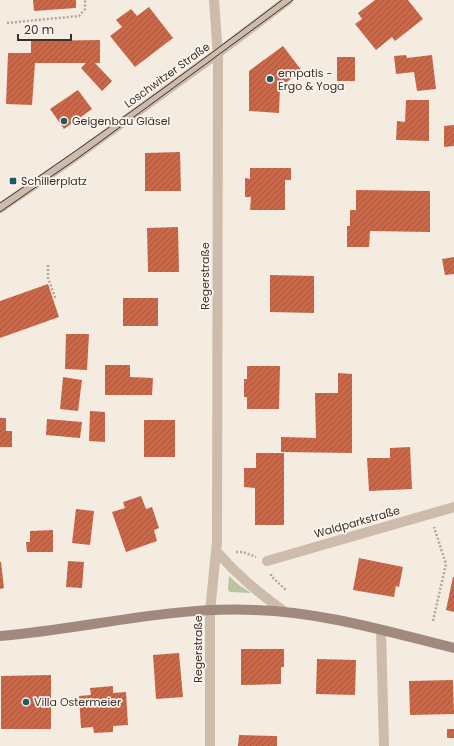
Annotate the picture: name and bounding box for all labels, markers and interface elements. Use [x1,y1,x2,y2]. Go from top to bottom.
scale bar [18,16,71,42]
text: 20 m [24,21,54,38]
street label: Loschwitzer Straße [121,38,213,111]
place label: empatis - Ergo & Yoga [278,65,345,94]
marker: empatis - Ergo & Yoga [265,74,275,84]
place label: Geigenbau Gläsel [72,113,170,129]
marker: Geigenbau Gläsel [59,116,69,126]
place label: Schillerplatz [21,173,87,189]
marker: Schillerplatz [8,176,18,186]
street label: Regerstraße [197,242,213,310]
street label: Waldparkstraße [312,502,402,542]
street label: Regerstraße [190,615,206,683]
place label: Villa Ostermeier [34,694,121,710]
marker: Villa Ostermeier [21,697,31,707]

